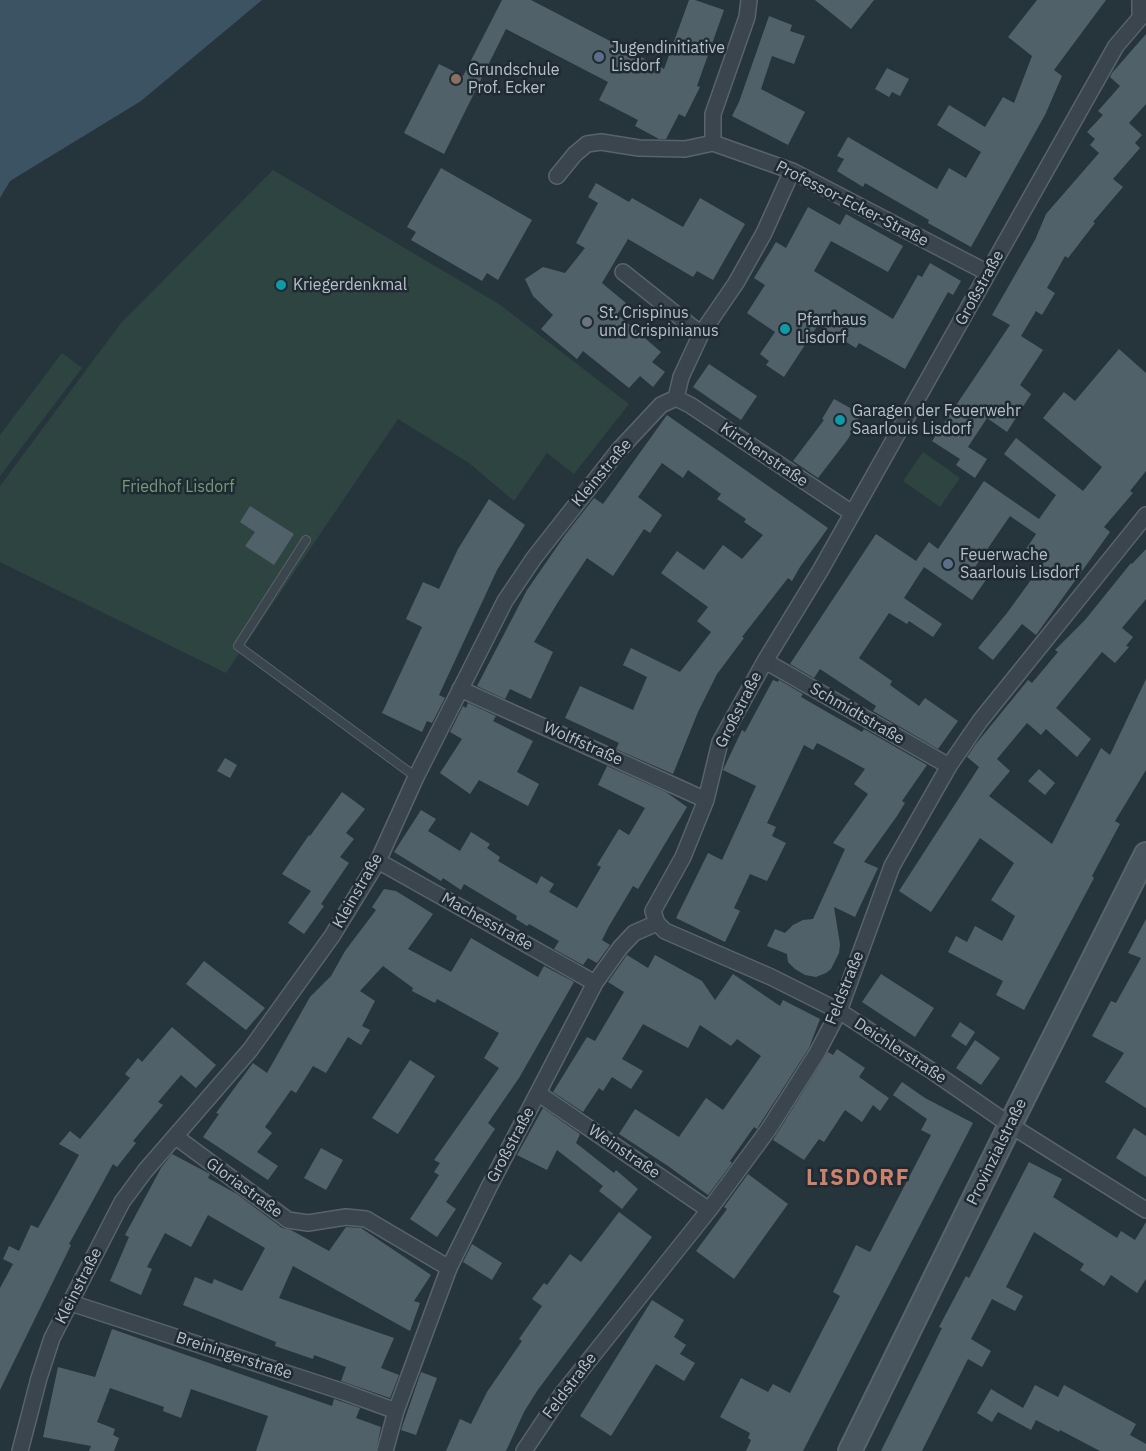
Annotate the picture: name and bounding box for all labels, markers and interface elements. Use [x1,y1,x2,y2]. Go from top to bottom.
place label: Jugendinitiative Lisdorf [611,38,725,76]
marker: Jugendinitiative Lisdorf [592,50,606,64]
place label: Grundschule Prof. Ecker [468,60,560,98]
marker: Grundschule Prof. Ecker [449,72,463,86]
street label: Professor-Ecker-Straße [773,157,931,251]
street label: Großstraße [952,247,1008,329]
place label: Kriegerdenkmal [293,275,407,295]
marker: Kriegerdenkmal [274,278,288,292]
place label: St. Crispinus und Crispinianus [599,303,719,341]
place label: Pfarrhaus Lisdorf [797,310,867,348]
marker: St. Crispinus und Crispinianus [580,315,594,329]
marker: Pfarrhaus Lisdorf [778,322,792,336]
place label: Garagen der Feuerwehr Saarlouis Lisdorf [852,401,1021,439]
marker: Garagen der Feuerwehr Saarlouis Lisdorf [833,413,847,427]
street label: Kirchenstraße [717,419,811,491]
street label: Kleinstraße [568,435,636,511]
park label: Friedhof Lisdorf [122,477,234,497]
place label: Feuerwache Saarlouis Lisdorf [960,545,1079,583]
marker: Feuerwache Saarlouis Lisdorf [941,557,955,571]
street label: Großstraße [712,669,766,751]
street label: Schmidtstraße [806,679,908,749]
street label: Wolffstraße [541,718,625,770]
street label: Kleinstraße [329,850,387,932]
street label: Machesstraße [438,889,536,955]
street label: Feldstraße [822,948,868,1028]
street label: Deichlerstraße [850,1014,950,1088]
street label: Provinzialstraße [963,1096,1031,1208]
street label: Großstraße [483,1104,539,1186]
street label: Weinstraße [584,1121,664,1183]
street label: Gloriastraße [202,1154,286,1222]
district label: LISDORF [806,1166,910,1192]
street label: Kleinstraße [52,1245,106,1327]
street label: Breiningerstraße [174,1328,294,1384]
street label: Feldstraße [539,1349,601,1423]

